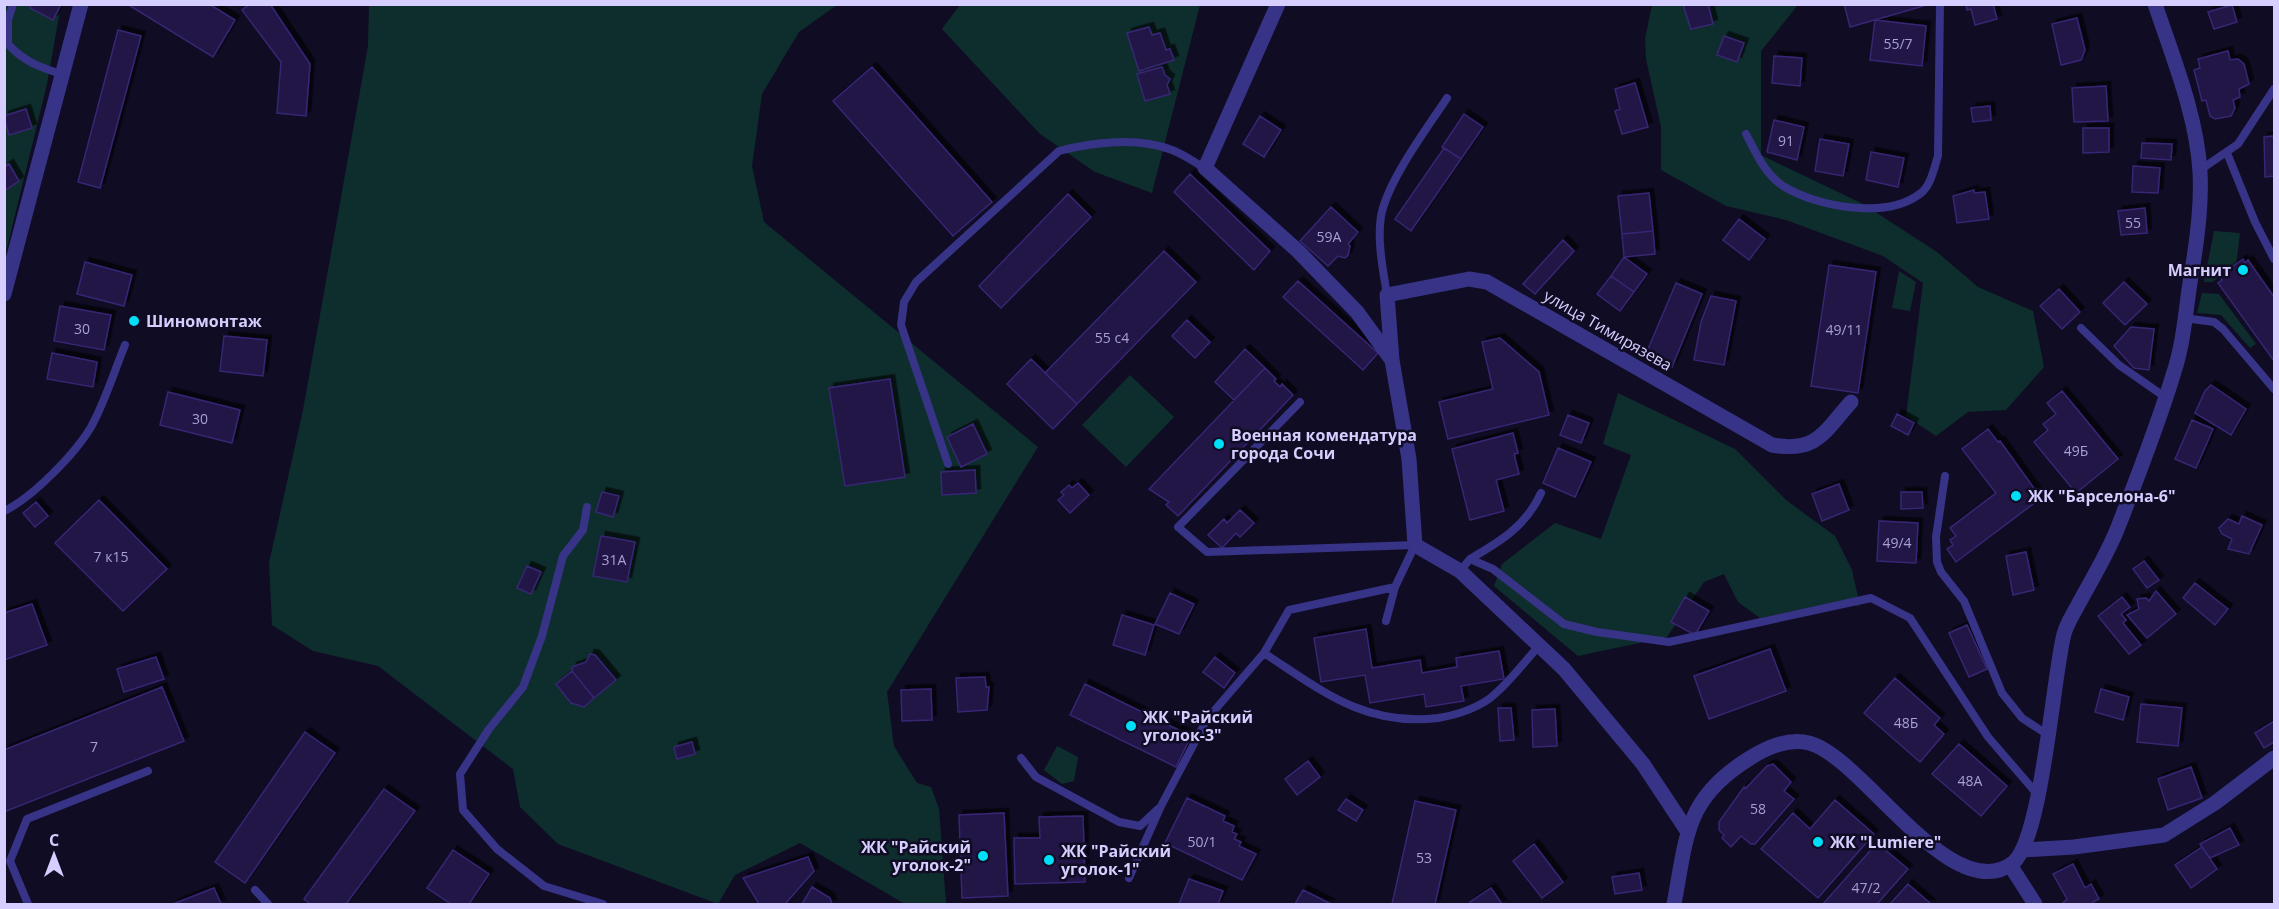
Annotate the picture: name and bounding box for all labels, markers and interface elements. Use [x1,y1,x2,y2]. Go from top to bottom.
house number: 55/7 [1883,34,1913,53]
house number: 91 [1778,131,1794,150]
house number: 55 [2125,213,2141,232]
house number: 59А [1317,227,1342,246]
place label: Магнит [2168,259,2231,281]
marker: Магнит [2236,263,2250,277]
street label: улица Тимирязева [1540,284,1676,376]
place label: Шиномонтаж [146,310,262,332]
marker: Шиномонтаж [127,314,141,328]
house number: 30 [74,319,90,338]
house number: 49/11 [1825,320,1863,339]
house number: 55 с4 [1095,328,1129,347]
house number: 30 [192,409,208,428]
place label: Военная комендатура города Сочи [1231,424,1417,464]
marker: Военная комендатура города Сочи [1212,437,1226,451]
house number: 49Б [2064,441,2088,460]
place label: ЖК "Барселона-6" [2028,485,2176,507]
marker: ЖК "Барселона-6" [2009,489,2023,503]
house number: 49/4 [1882,533,1912,552]
house number: 7 к15 [94,547,128,566]
house number: 31А [602,550,627,569]
place label: ЖК "Райский уголок-3" [1143,706,1253,746]
house number: 48Б [1894,713,1918,732]
marker: ЖК "Райский уголок-3" [1124,719,1138,733]
house number: 7 [90,737,98,756]
house number: 48А [1958,771,1983,790]
house number: 58 [1750,799,1766,818]
north arrow [24,825,84,885]
text: С [49,829,59,851]
place label: ЖК "Lumiere" [1830,831,1941,853]
house number: 50/1 [1187,832,1217,851]
marker: ЖК "Lumiere" [1811,835,1825,849]
place label: ЖК "Райский уголок-2" [861,836,971,876]
place label: ЖК "Райский уголок-1" [1061,840,1171,880]
house number: 53 [1416,848,1432,867]
marker: ЖК "Райский уголок-2" [976,849,990,863]
marker: ЖК "Райский уголок-1" [1042,853,1056,867]
house number: 47/2 [1851,878,1881,897]

